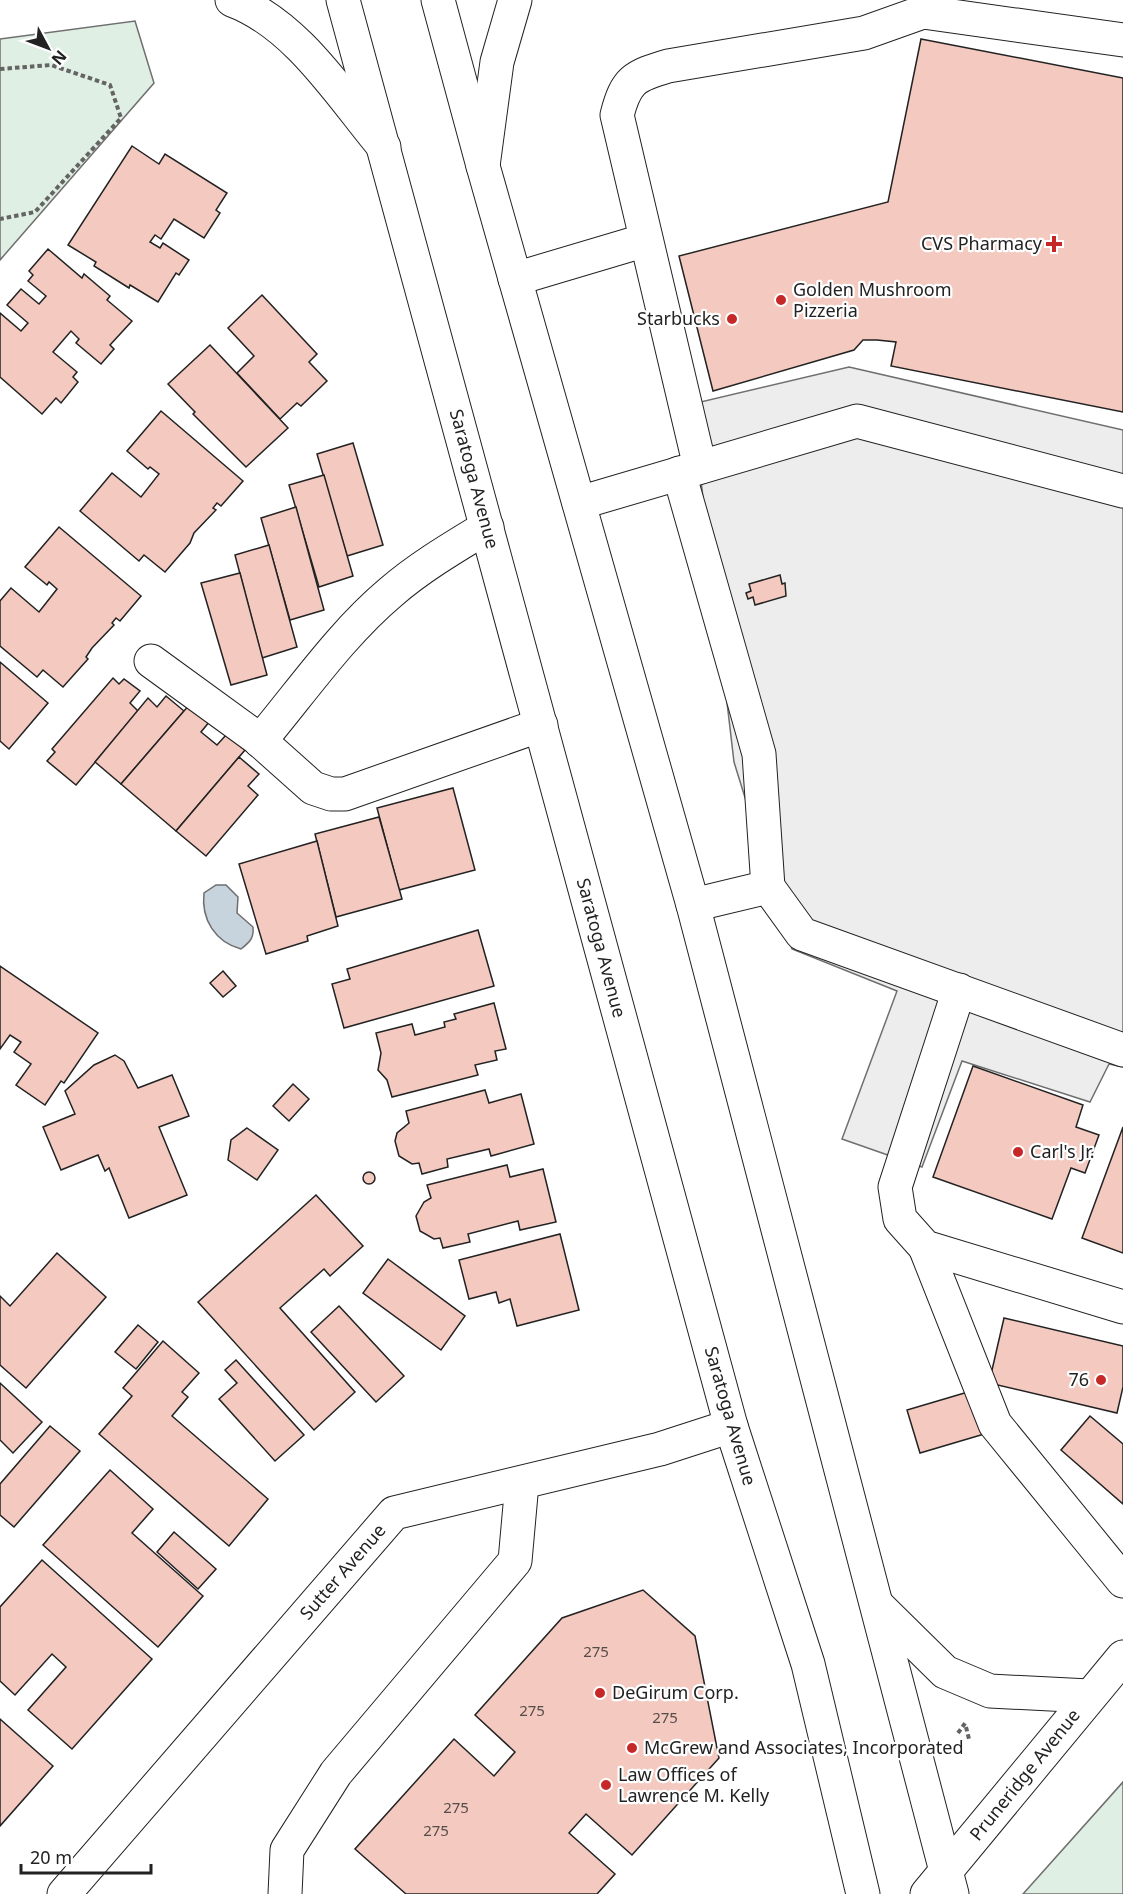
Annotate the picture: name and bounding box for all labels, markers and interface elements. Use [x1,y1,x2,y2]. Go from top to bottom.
north arrow [18,18,78,78]
text: N [47,46,72,70]
place label: CVS Pharmacy [921,231,1043,255]
marker: CVS Pharmacy [1047,237,1061,251]
place label: Golden Mushroom Pizzeria [793,277,952,322]
marker: Golden Mushroom Pizzeria [774,293,788,307]
place label: Starbucks [637,306,720,330]
marker: Starbucks [725,312,739,326]
street label: Saratoga Avenue [445,406,505,551]
street label: Saratoga Avenue [572,875,632,1020]
place label: Carl's Jr. [1030,1139,1095,1163]
marker: Carl's Jr. [1011,1145,1025,1159]
street label: Saratoga Avenue [700,1343,762,1488]
place label: 76 [1068,1367,1089,1391]
marker: 76 [1094,1373,1108,1387]
street label: Sutter Avenue [294,1518,390,1624]
house number: 275 [583,1641,609,1661]
place label: DeGirum Corp. [612,1680,739,1704]
marker: DeGirum Corp. [593,1686,607,1700]
house number: 275 [519,1700,545,1720]
street label: Pruneridge Avenue [964,1703,1085,1845]
house number: 275 [652,1707,678,1727]
place label: McGrew and Associates, Incorporated [644,1735,964,1759]
marker: McGrew and Associates, Incorporated [625,1741,639,1755]
place label: Law Offices of Lawrence M. Kelly [618,1762,770,1807]
marker: Law Offices of Lawrence M. Kelly [599,1778,613,1792]
house number: 275 [443,1797,469,1817]
house number: 275 [423,1820,449,1840]
scale bar [21,1837,152,1875]
text: 20 m [30,1845,72,1869]

